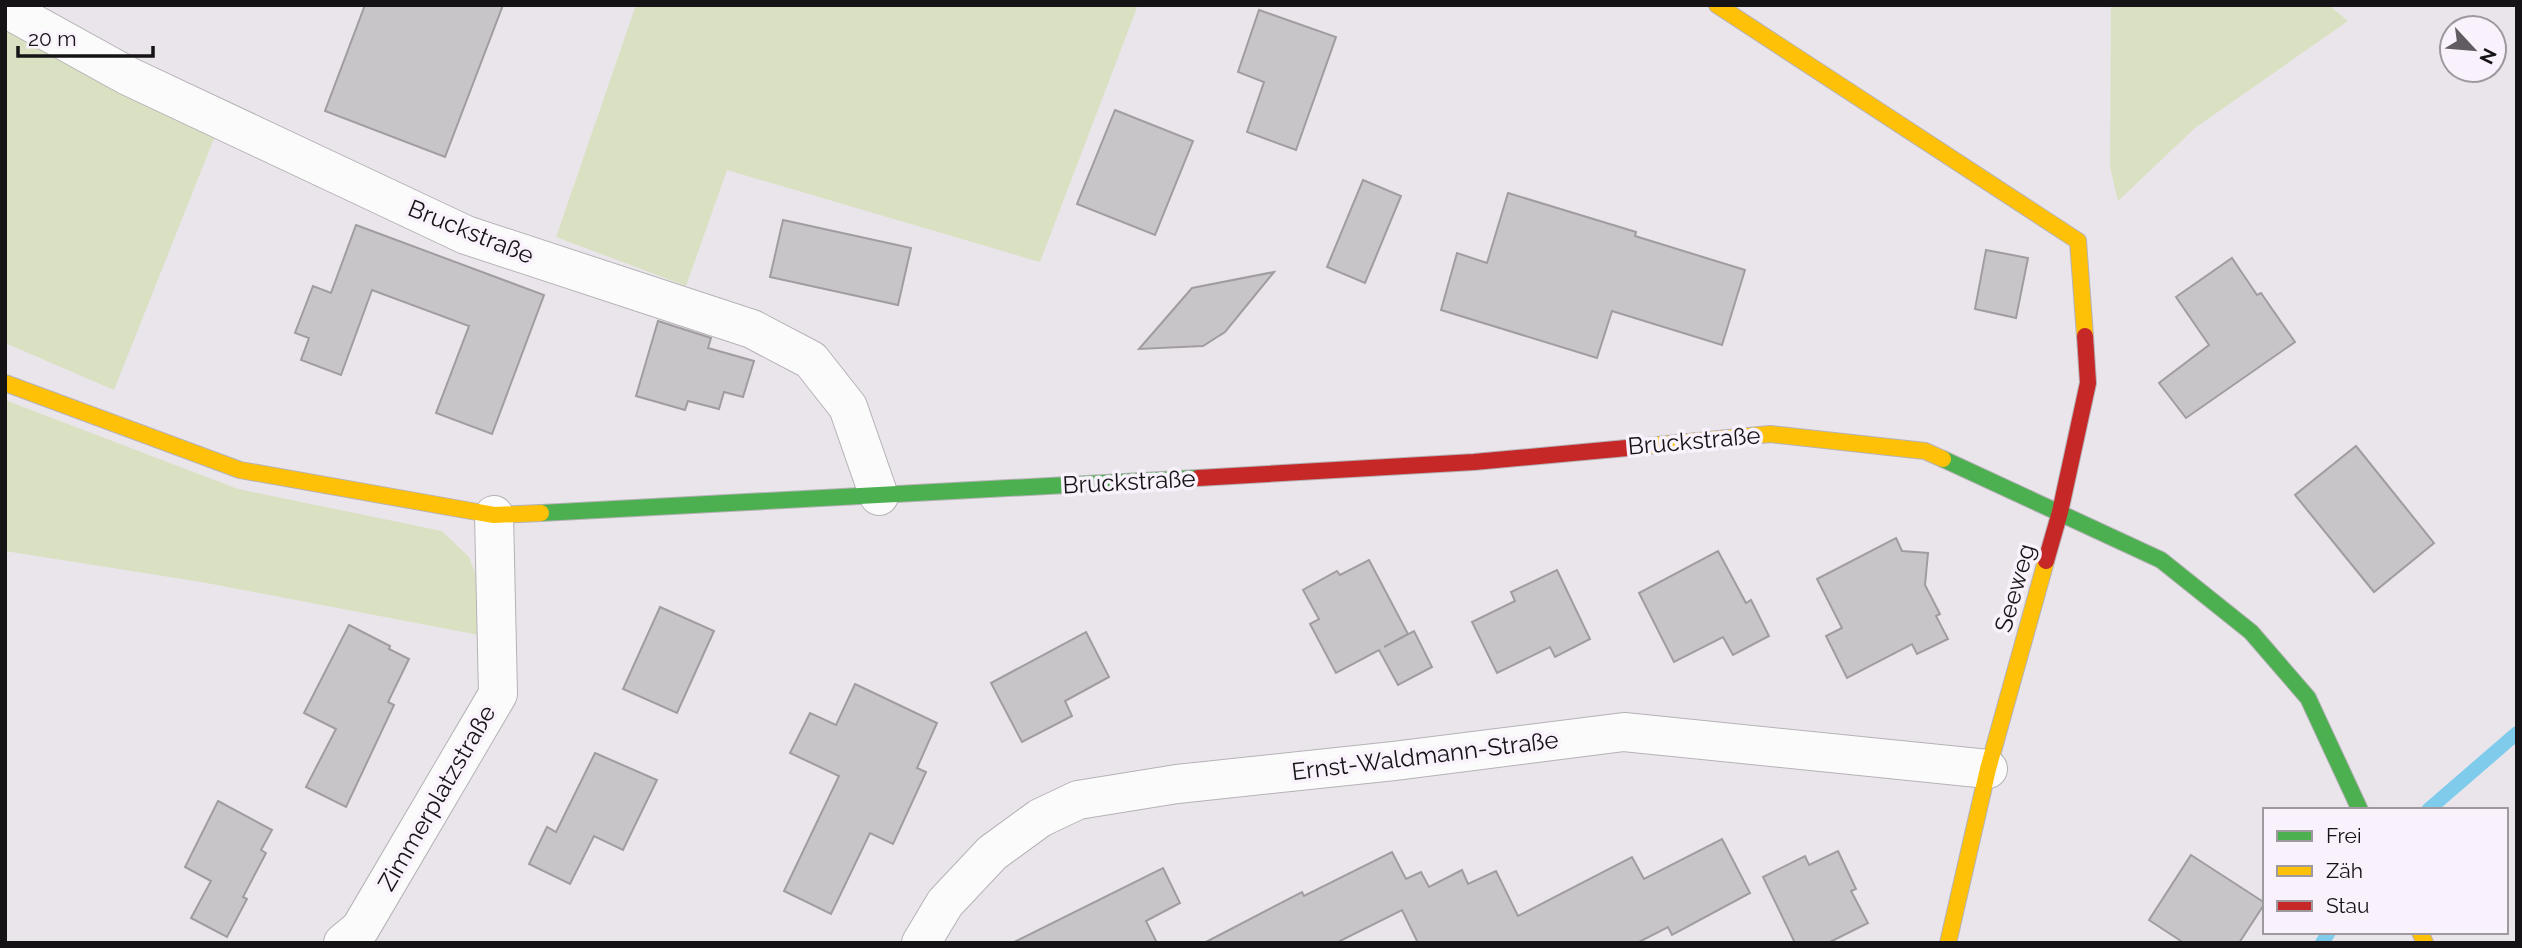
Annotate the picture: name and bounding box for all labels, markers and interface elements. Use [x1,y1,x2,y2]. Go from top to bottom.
scale bar [18,14,152,58]
north arrow [2438,14,2508,84]
text: 20 m [28,26,76,51]
text: N [2475,45,2501,68]
street label: Bruckstraße [404,193,538,270]
street label: Bruckstraße [1626,420,1761,461]
street label: Bruckstraße [1062,464,1196,499]
street label: Seeweg [1988,540,2041,635]
street label: Zimmerplatzstraße [372,700,502,896]
street label: Ernst-Waldmann-Straße [1290,725,1560,786]
legend [2263,808,2508,934]
text: Frei [2326,823,2362,848]
text: Zäh [2326,858,2363,883]
text: Stau [2326,893,2370,918]

